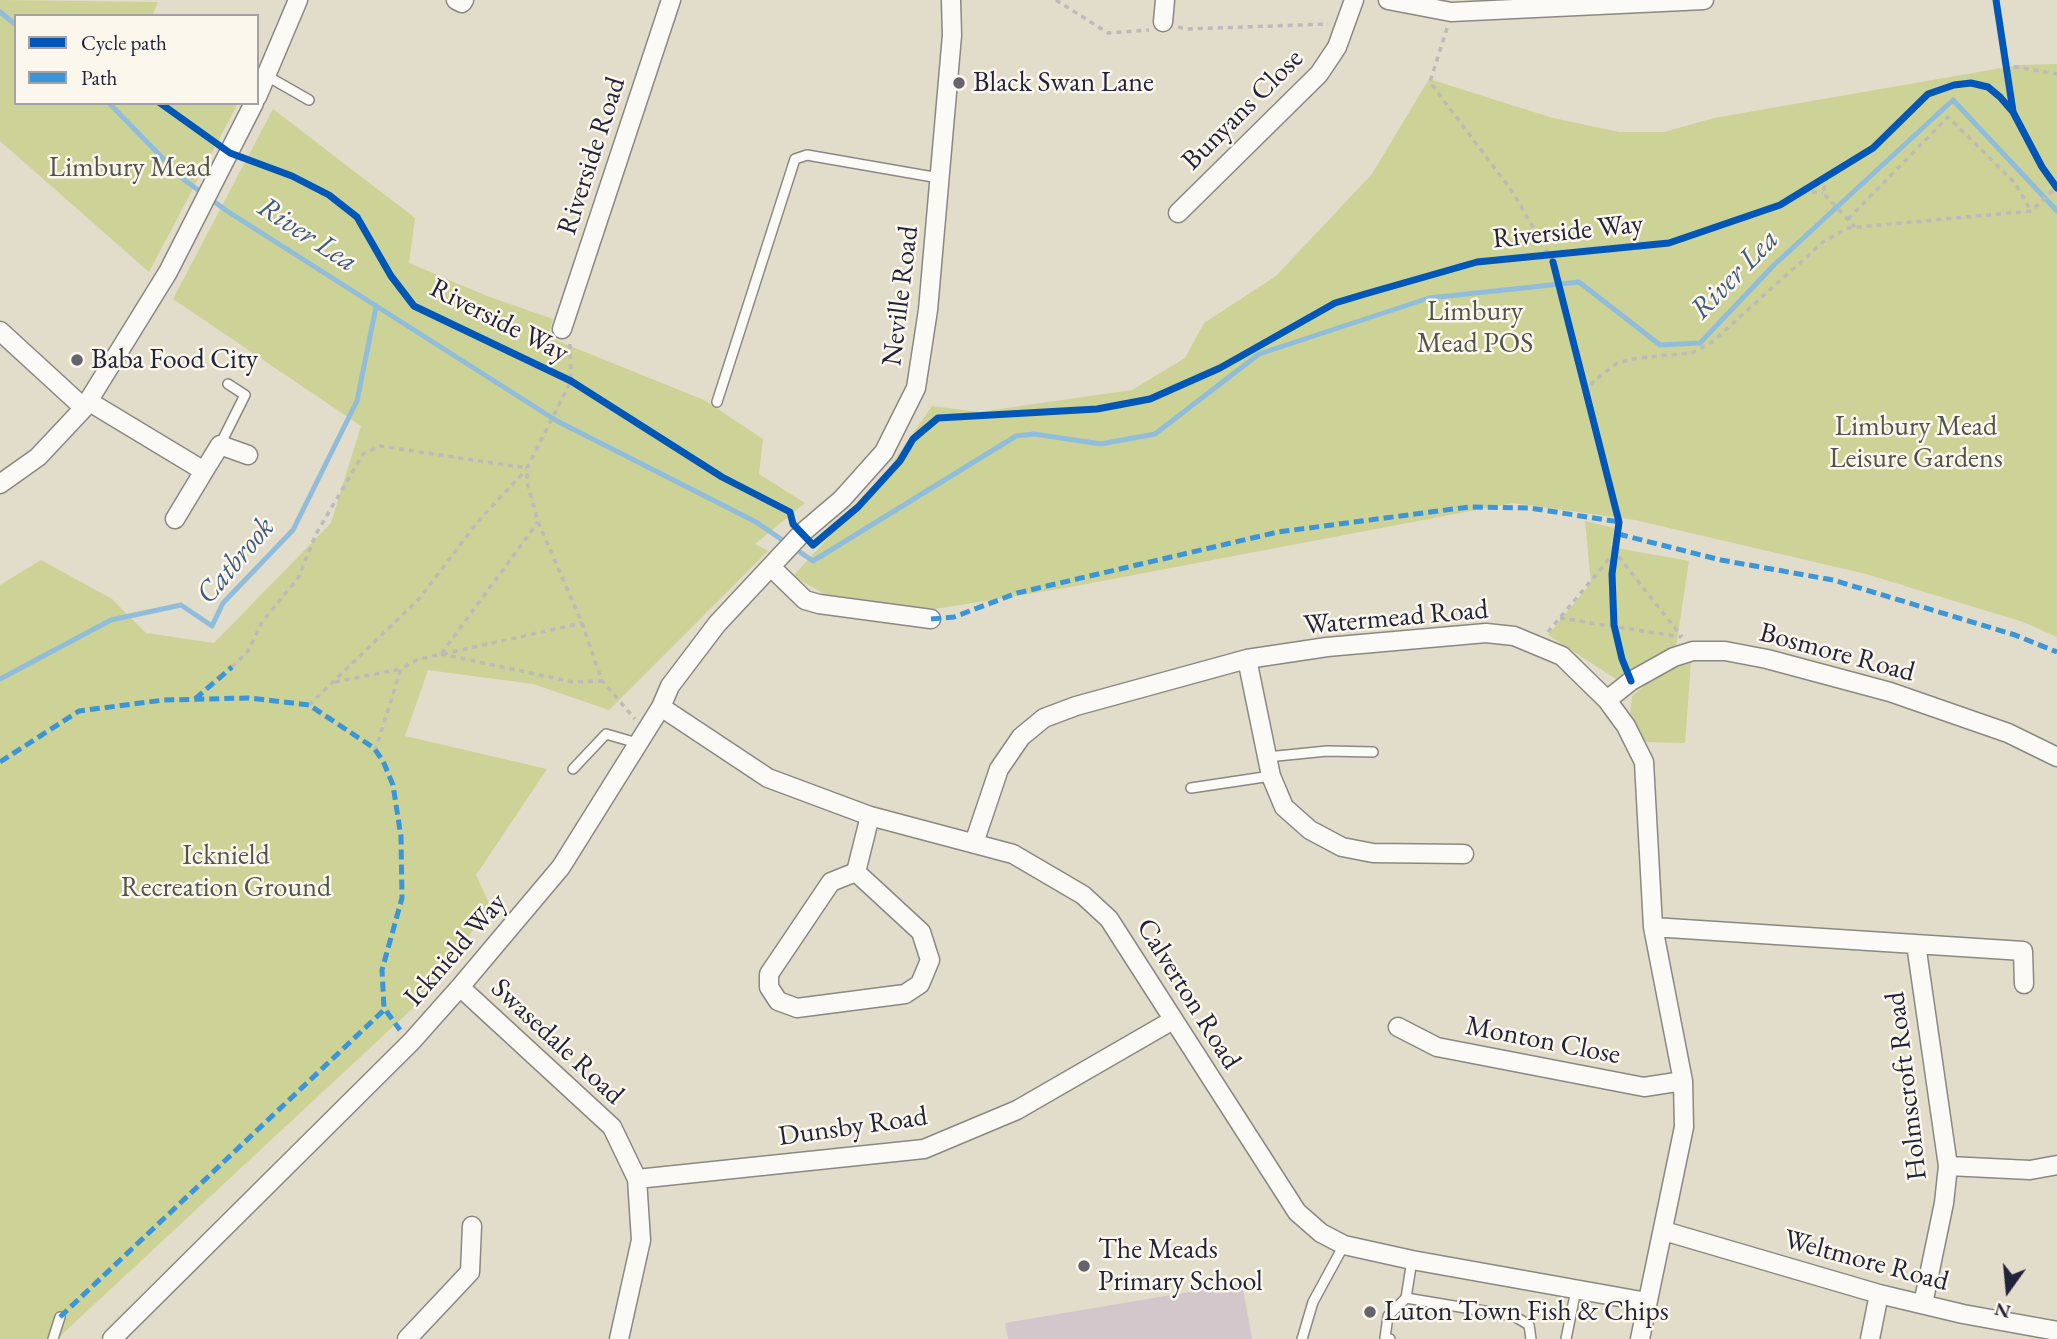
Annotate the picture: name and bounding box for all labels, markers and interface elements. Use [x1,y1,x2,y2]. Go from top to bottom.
legend [14,14,259,105]
text: Cycle path [81,29,167,56]
street label: Bunyans Close [1175,42,1311,178]
text: Path [81,64,117,91]
place label: Black Swan Lane [973,66,1154,100]
street label: Riverside Road [551,73,633,239]
marker: Black Swan Lane [951,75,967,91]
park label: Limbury Mead [49,151,211,185]
water label: River Lea [250,189,364,281]
street label: Riverside Way [1491,207,1645,257]
water label: River Lea [1683,222,1787,328]
street label: Neville Road [876,224,926,368]
street label: Riverside Way [424,272,574,370]
park label: Limbury Mead POS [1417,295,1533,361]
place label: Baba Food City [91,343,258,377]
marker: Baba Food City [69,352,85,368]
park label: Limbury Mead Leisure Gardens [1829,410,2003,476]
water label: Catbrook [189,510,283,612]
street label: Watermead Road [1302,593,1490,643]
street label: Bosmore Road [1756,616,1918,690]
park label: Icknield Recreation Ground [121,839,331,905]
street label: Icknield Way [398,886,514,1014]
street label: Calverton Road [1128,912,1248,1076]
street label: Swasedale Road [483,972,631,1112]
street label: Holmscroft Road [1879,990,1935,1182]
street label: Monton Close [1463,1010,1623,1072]
street label: Dunsby Road [776,1100,930,1154]
street label: Weltmore Road [1780,1223,1952,1299]
place label: The Meads Primary School [1098,1233,1263,1299]
north arrow [1973,1255,2043,1325]
marker: The Meads Primary School [1076,1258,1092,1274]
place label: Luton Town Fish & Chips [1384,1295,1669,1329]
text: N [1992,1297,2013,1325]
marker: Luton Town Fish & Chips [1362,1304,1378,1320]

